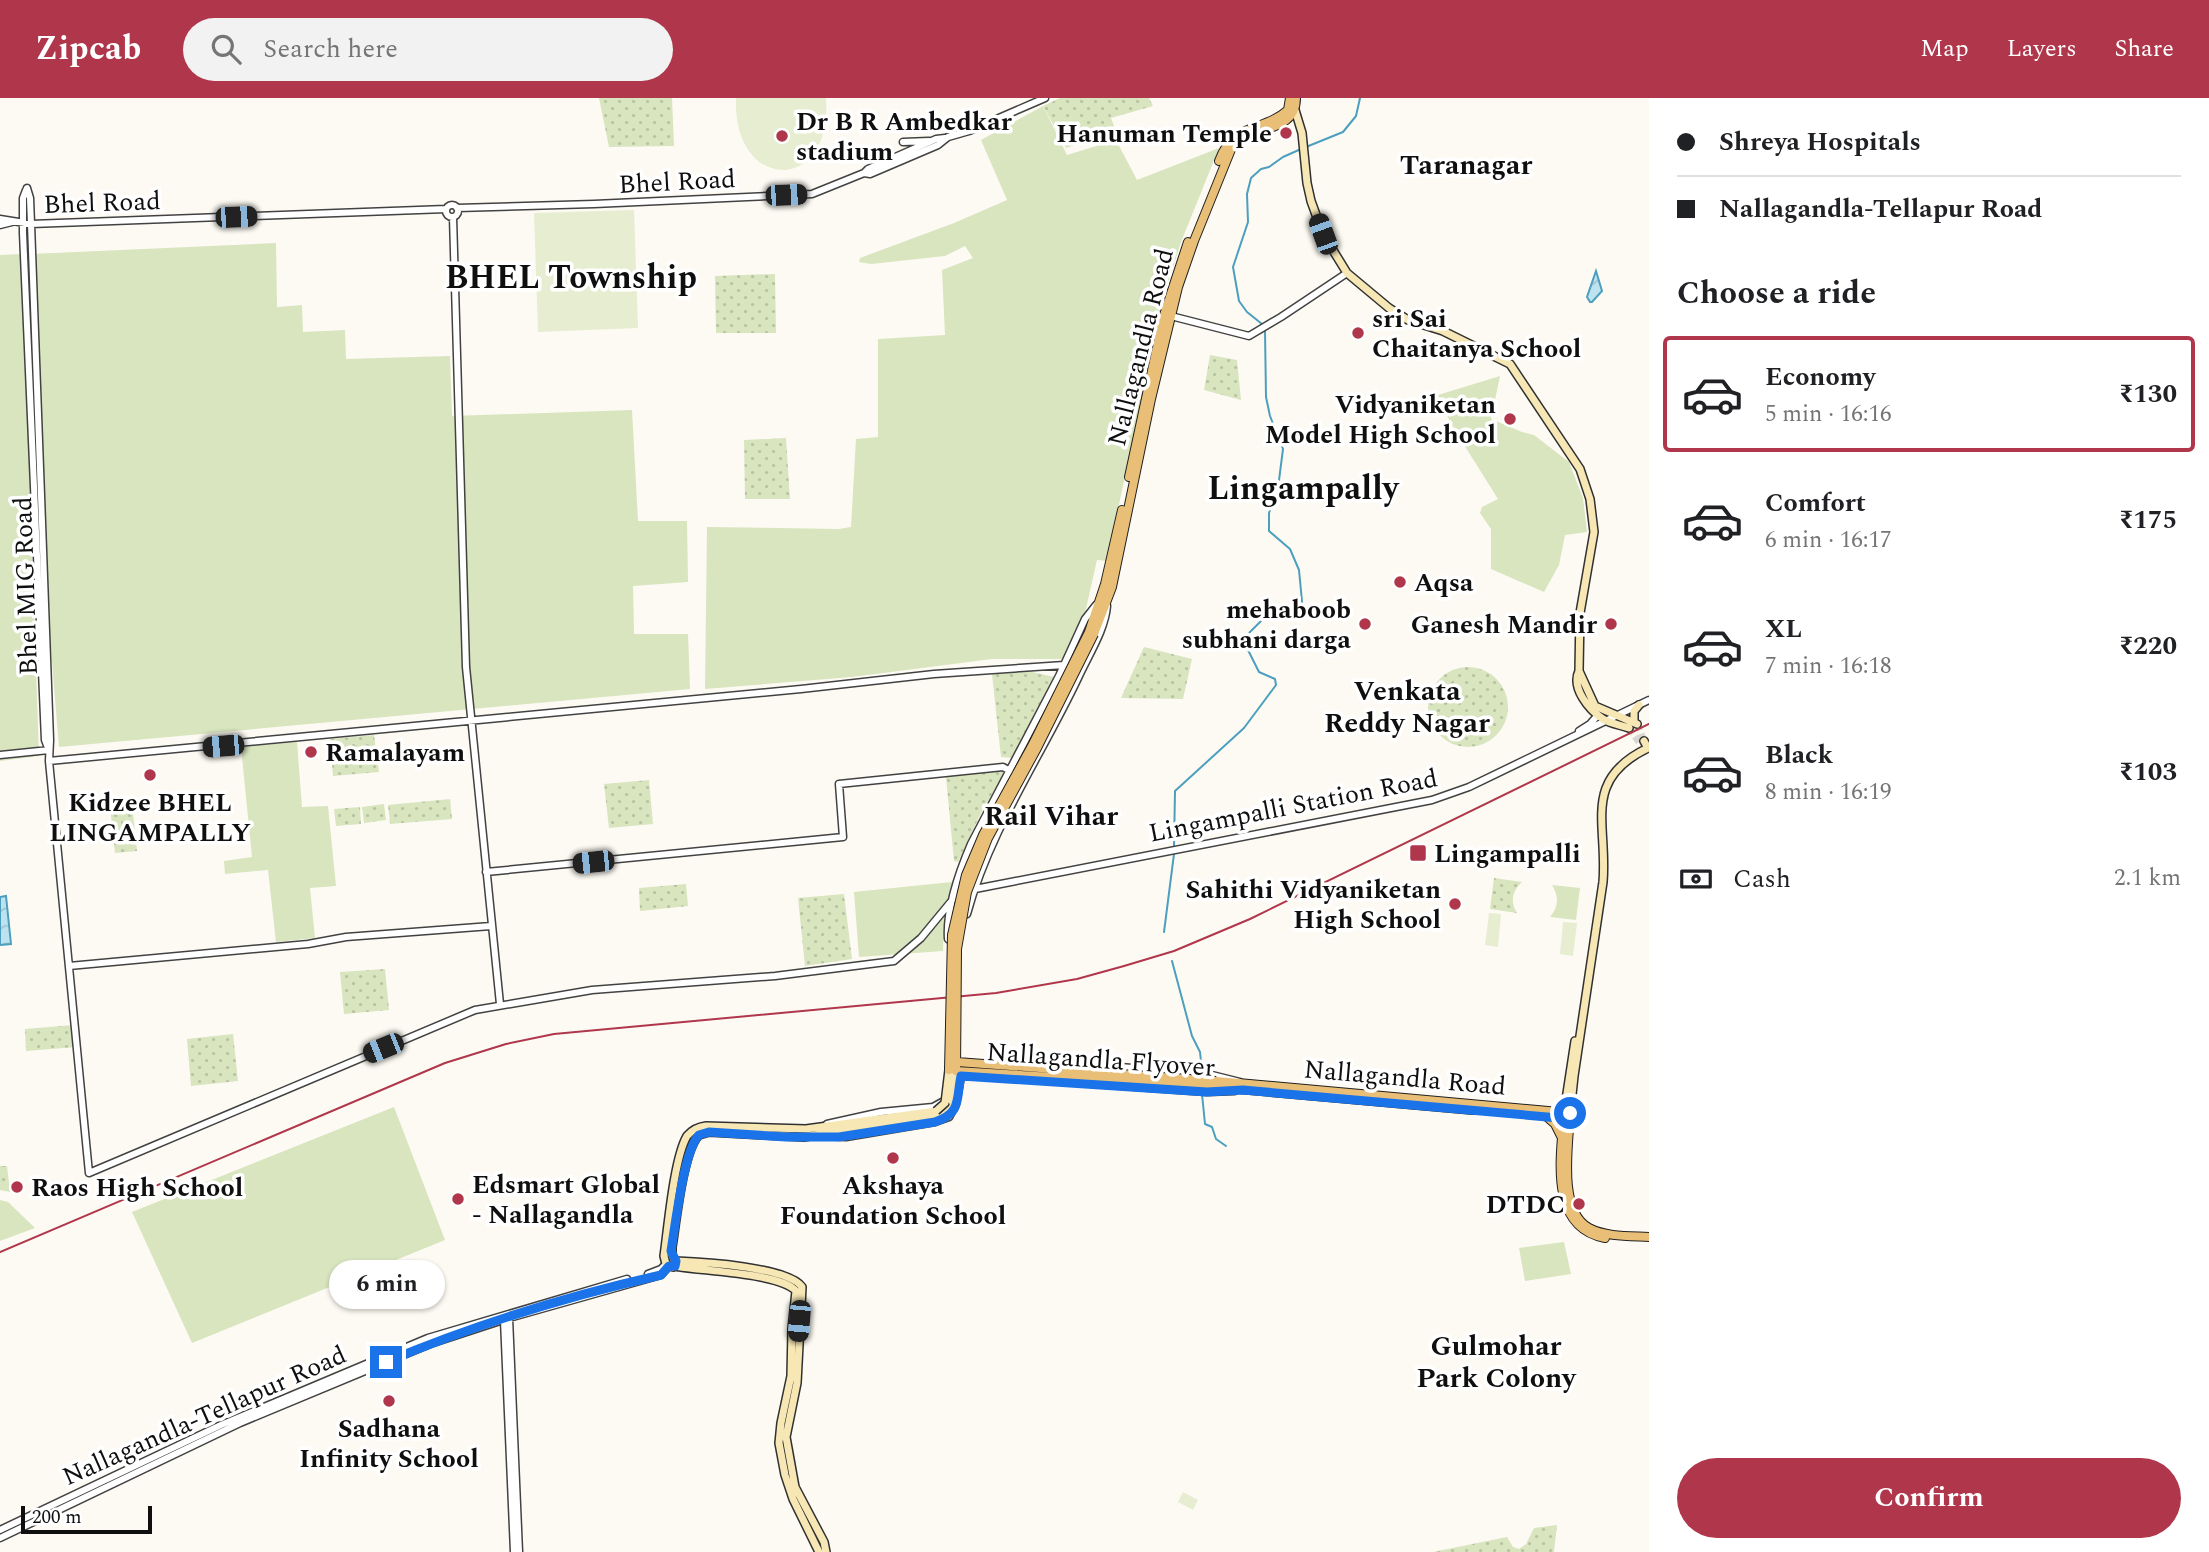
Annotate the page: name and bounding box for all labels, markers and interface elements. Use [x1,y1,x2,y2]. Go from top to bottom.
search box [183,18,673,81]
text: Zipcab [35,24,141,74]
text: Search here [263,29,398,69]
icon: search [207,30,245,68]
text: Map [1920,31,1969,67]
text: Layers [2007,31,2077,67]
text: Share [2115,31,2174,67]
place label: Dr B R Ambedkar stadium [796,102,1013,172]
place label: Hanuman Temple [1056,114,1272,154]
text: Shreya Hospitals [1719,122,1921,162]
marker: Hanuman Temple [1278,125,1294,141]
marker: Dr B R Ambedkar stadium [774,128,790,144]
district label: Taranagar [1400,144,1532,187]
street label: Bhel Road [617,159,737,205]
street label: Bhel Road [43,181,161,225]
car [765,184,808,206]
text: Nallagandla-Tellapur Road [1719,189,2042,229]
car [215,206,258,228]
car [1306,211,1341,257]
street label: Nallagandla Road [1097,244,1185,450]
district label: BHEL Township [445,253,697,303]
text: Choose a ride [1677,269,1876,318]
place label: sri Sai Chaitanya School [1372,299,1581,369]
marker: sri Sai Chaitanya School [1350,325,1366,341]
text: Economy [1765,357,1875,397]
icon: car [1681,363,1744,426]
text: ₹130 [2119,374,2177,414]
place label: Vidyaniketan Model High School [1265,385,1496,455]
text: 5 min · 16:16 [1765,397,1892,432]
marker: Vidyaniketan Model High School [1502,411,1518,427]
district label: Lingampally [1208,464,1400,514]
text: Comfort [1765,483,1866,523]
icon: car [1681,489,1744,552]
street label: Bhel MIG Road [3,496,49,676]
text: ₹175 [2119,500,2177,540]
text: 6 min · 16:17 [1765,523,1892,558]
place label: Aqsa [1414,563,1474,603]
marker: Aqsa [1392,574,1408,590]
place label: mehaboob subhani darga [1182,590,1352,660]
place label: Ganesh Mandir [1411,605,1598,645]
text: XL [1765,609,1802,649]
icon: car [1681,615,1744,678]
marker: mehaboob subhani darga [1357,616,1373,632]
marker: Ganesh Mandir [1603,616,1619,632]
text: ₹220 [2119,626,2177,666]
text: 7 min · 16:18 [1765,649,1892,684]
district label: Venkata Reddy Nagar [1324,670,1490,745]
place label: Ramalayam [325,733,465,773]
car [202,734,245,758]
text: Black [1765,735,1833,775]
icon: car [1681,741,1744,804]
marker: Ramalayam [303,744,319,760]
text: ₹103 [2119,752,2177,792]
street label: Lingampalli Station Road [1145,758,1441,854]
marker: Kidzee BHEL LINGAMPALLY [142,767,158,783]
text: 8 min · 16:19 [1765,775,1892,810]
place label: Kidzee BHEL LINGAMPALLY [49,783,251,853]
district label: Rail Vihar [984,795,1118,838]
place label: Lingampalli [1434,834,1581,874]
marker: Lingampalli [1408,843,1428,863]
car [572,849,615,875]
text: Cash [1733,859,1791,899]
icon: cash [1677,860,1715,898]
text: 2.1 km [2114,861,2181,896]
place label: Sahithi Vidyaniketan High School [1185,870,1441,940]
marker: Sahithi Vidyaniketan High School [1447,896,1463,912]
car [360,1030,407,1066]
street label: Nallagandla Flyover [985,1032,1217,1088]
street label: Nallagandla Road [1302,1049,1508,1107]
route start [1554,1097,1586,1129]
marker: Akshaya Foundation School [885,1150,901,1166]
place label: Edsmart Global - Nallagandla [472,1165,660,1235]
place label: Akshaya Foundation School [780,1166,1006,1236]
place label: Raos High School [31,1168,243,1208]
marker: Raos High School [9,1179,25,1195]
place label: DTDC [1486,1185,1565,1225]
marker: Edsmart Global - Nallagandla [450,1191,466,1207]
marker: DTDC [1571,1196,1587,1212]
callout: 6 min [328,1260,444,1310]
text: 6 min [356,1267,418,1302]
car [787,1299,812,1343]
district label: Gulmohar Park Colony [1416,1325,1577,1400]
street label: Nallagandla-Tellapur Road [56,1335,353,1497]
route end [370,1346,402,1378]
marker: Sadhana Infinity School [381,1393,397,1409]
place label: Sadhana Infinity School [299,1409,479,1479]
button: Confirm [1677,1458,2181,1538]
scale bar [21,1503,152,1535]
text: 200 m [32,1503,82,1532]

